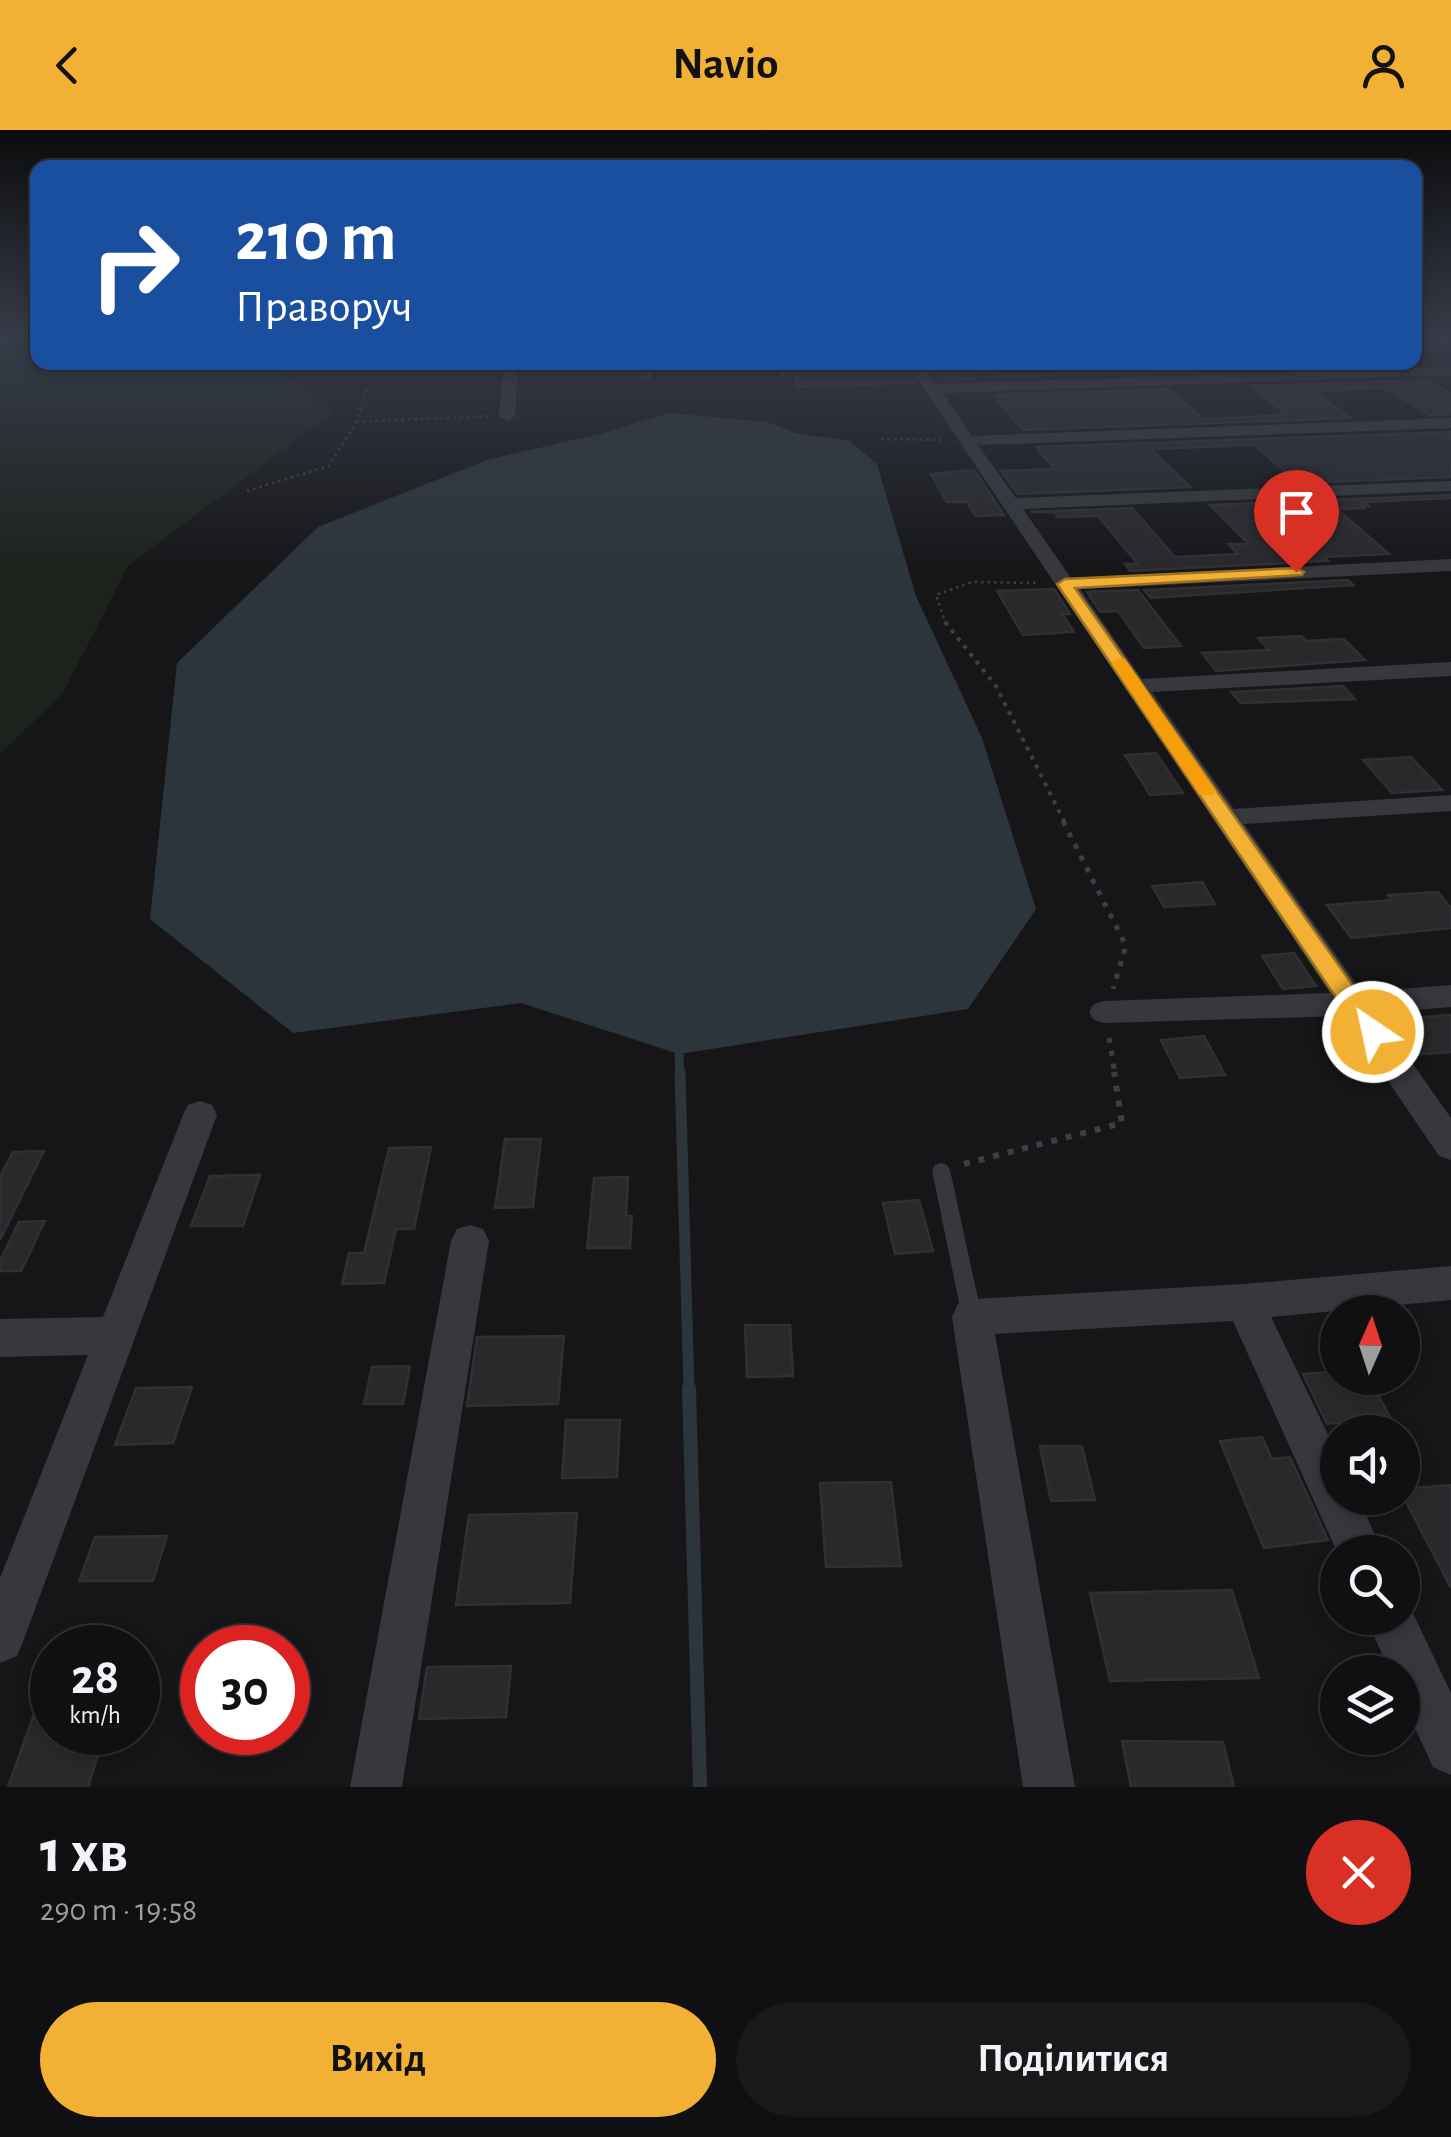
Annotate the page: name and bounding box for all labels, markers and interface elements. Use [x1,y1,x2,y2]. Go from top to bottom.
icon: back [40,38,95,93]
icon: person [1356,38,1411,93]
text: Navio [673,42,778,87]
icon: right [70,200,200,330]
text: 210 m [235,203,397,273]
text: Праворуч [235,285,413,330]
pin [1254,470,1339,573]
icon: arrive [1269,485,1324,540]
position arrow [1321,980,1425,1084]
north arrow [1320,1295,1420,1395]
map controls [1320,1295,1420,1755]
button: sound [1320,1415,1420,1515]
button: search [1320,1535,1420,1635]
speed limit sign: 30 [180,1625,310,1755]
text: 28 [71,1653,119,1703]
button: layers [1320,1655,1420,1755]
text: km/h [69,1703,121,1728]
button: close [1306,1820,1411,1925]
text: 1 хв [40,1823,128,1883]
text: 290 m · 19:58 [40,1894,197,1926]
button: Вихід [40,2002,716,2117]
button: Поділитися [736,2002,1411,2117]

